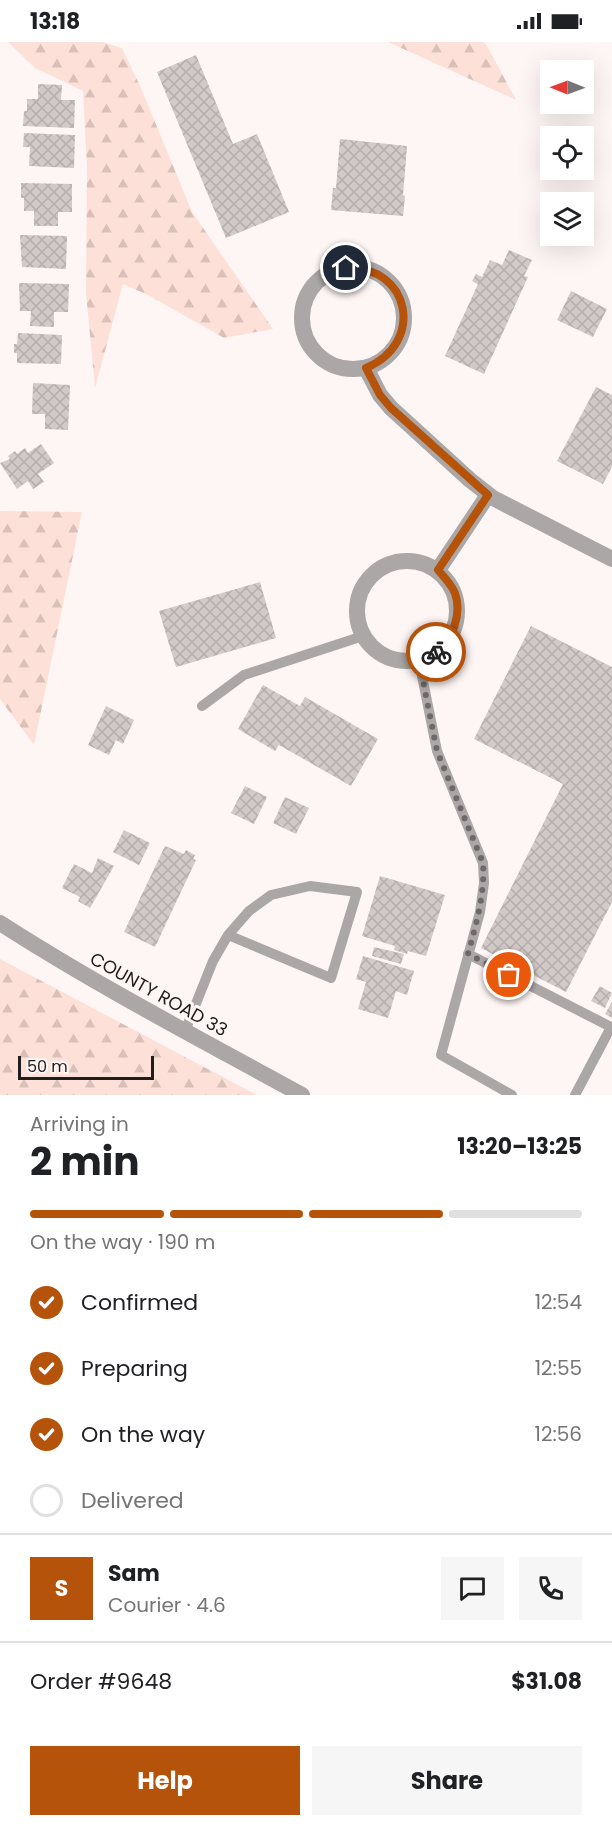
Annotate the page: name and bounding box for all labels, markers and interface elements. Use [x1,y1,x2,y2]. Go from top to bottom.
text: 13:18 [30,6,80,37]
north arrow [540,60,594,114]
map controls [540,60,594,246]
button: locate [540,126,594,180]
button: layers [540,192,594,246]
pin [320,242,371,293]
icon: home [329,251,362,284]
courier [406,622,466,682]
icon: bike [420,636,453,669]
street label: COUNTY ROAD 33 [86,946,232,1042]
pin [483,949,534,1000]
icon: bag [492,958,525,991]
scale bar [18,1053,154,1080]
text: 50 m [27,1055,68,1078]
text: Arriving in [30,1110,129,1138]
text: 13:20–13:25 [457,1131,582,1162]
text: 2 min [30,1134,140,1189]
text: On the way · 190 m [30,1228,215,1256]
icon: check [30,1286,63,1319]
text: Confirmed [81,1287,198,1318]
text: 12:54 [535,1288,582,1316]
icon: check [30,1352,63,1385]
text: Preparing [81,1353,188,1384]
text: 12:55 [535,1354,582,1382]
icon: check [30,1418,63,1451]
text: On the way [81,1419,205,1450]
text: 12:56 [535,1420,582,1448]
text: Delivered [81,1485,184,1516]
button: chat [441,1557,504,1620]
button: phone [519,1557,582,1620]
text: Sam [108,1558,160,1589]
text: S [55,1573,68,1604]
text: Courier · 4.6 [108,1591,226,1619]
text: Order #9648 [30,1666,172,1697]
text: $31.08 [511,1666,582,1697]
button: Help [30,1746,300,1815]
button: Share [312,1746,582,1815]

